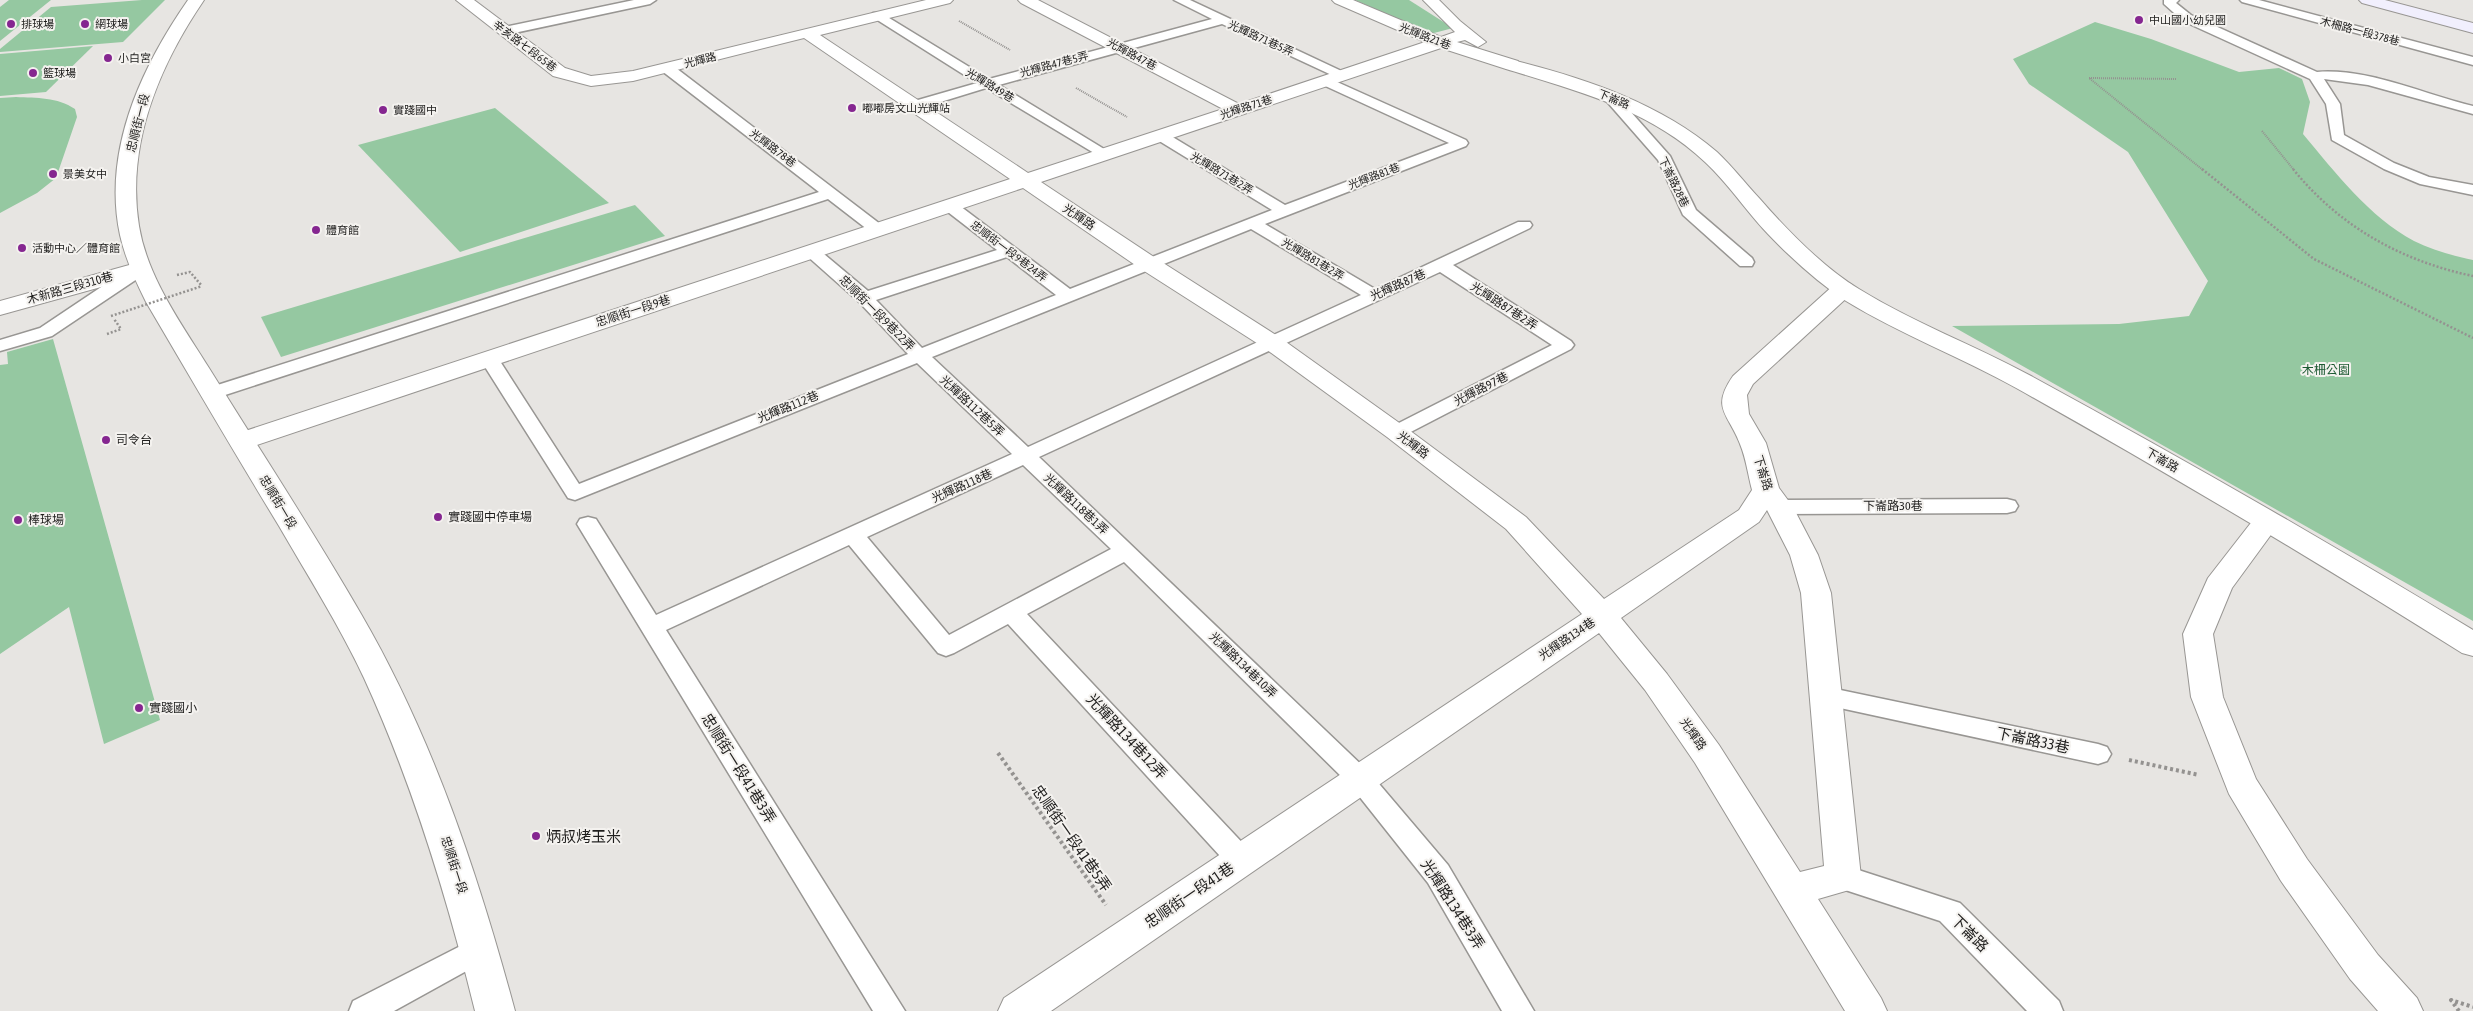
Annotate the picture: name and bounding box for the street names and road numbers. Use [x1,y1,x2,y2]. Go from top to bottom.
street label: 木柵路一段378巷 [2319,15,2401,47]
street label: 辛亥路七段65巷 [491,18,559,74]
street label: 光輝路71巷5弄 [1226,18,1296,58]
street label: 光輝路21巷 [1397,21,1453,51]
street label: 光輝路47巷 [1105,36,1159,72]
street label: 光輝路47巷5弄 [1018,49,1090,79]
street label: 光輝路 [683,50,717,70]
street label: 光輝路49巷 [964,66,1016,104]
street label: 下崙路 [1596,87,1632,111]
street label: 忠順街一段 [124,92,152,154]
street label: 光輝路71巷 [1218,93,1274,121]
street label: 光輝路78巷 [748,127,798,169]
street label: 光輝路71巷2弄 [1189,150,1255,196]
street label: 下崙路28巷 [1657,155,1691,209]
street label: 光輝路81巷 [1346,161,1402,191]
street label: 光輝路 [1060,201,1098,233]
street label: 忠順街一段9巷24弄 [968,218,1050,284]
street label: 光輝路81巷2弄 [1280,236,1346,282]
street label: 光輝路87巷 [1368,267,1428,303]
street label: 木新路三段310巷 [25,269,115,307]
street label: 忠順街一段9巷22弄 [836,272,918,354]
street label: 光輝路87巷2弄 [1468,279,1540,333]
street label: 忠順街一段9巷 [594,292,672,330]
street label: 光輝路97巷 [1451,369,1511,409]
street label: 光輝路112巷5弄 [937,373,1007,439]
street label: 光輝路112巷 [755,388,821,426]
street label: 光輝路 [1394,429,1432,461]
street label: 下崙路 [2143,445,2181,475]
street label: 下崙路 [1751,454,1775,492]
street label: 光輝路118巷 [929,466,995,506]
street label: 光輝路118巷1弄 [1041,471,1111,537]
street label: 忠順街一段 [257,473,299,531]
street label: 下崙路30巷 [1863,499,1923,513]
street label: 光輝路134巷 [1536,615,1598,663]
street label: 光輝路134巷10弄 [1206,629,1280,701]
street label: 光輝路134巷12弄 [1083,690,1171,782]
street label: 忠順街一段41巷3弄 [698,710,780,826]
street label: 光輝路 [1677,715,1709,753]
street label: 下崙路33巷 [1995,724,2071,756]
street label: 忠順街一段41巷5弄 [1029,781,1115,895]
street label: 忠順街一段 [438,834,470,896]
street label: 光輝路134巷3弄 [1418,856,1488,952]
street label: 忠順街一段41巷 [1141,859,1237,931]
street label: 下崙路 [1948,911,1992,955]

